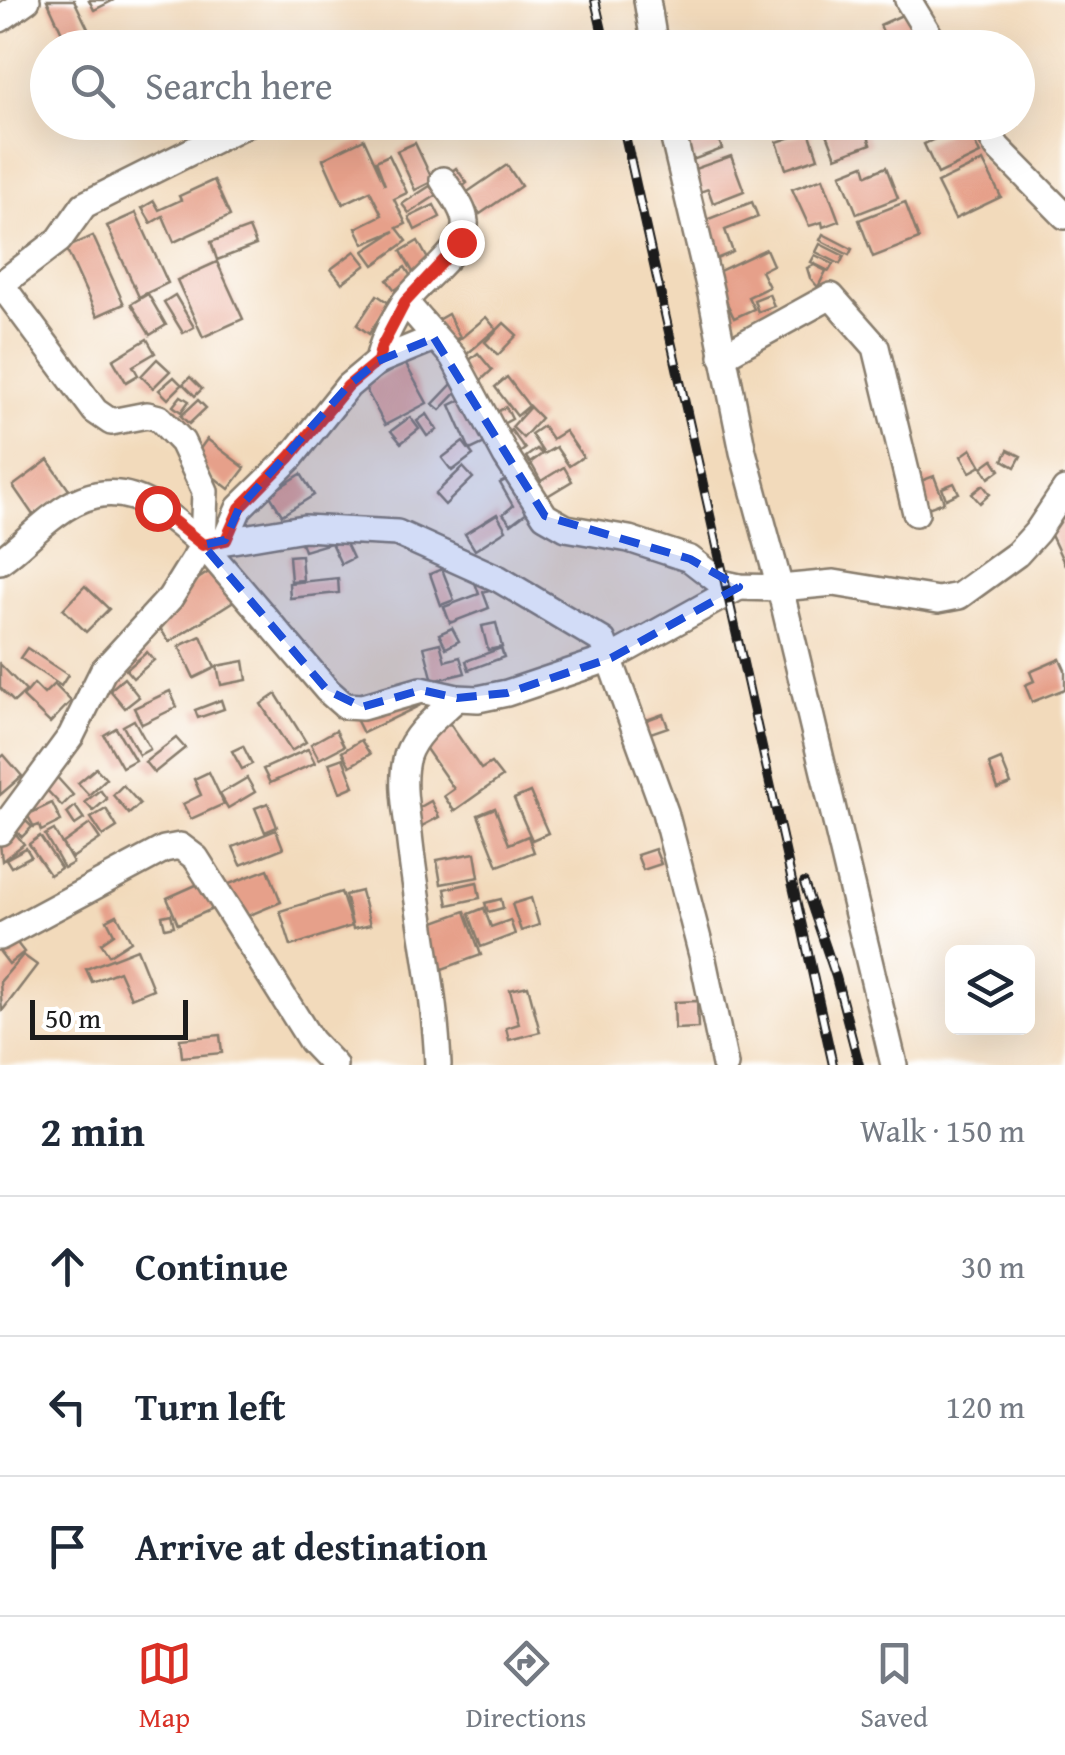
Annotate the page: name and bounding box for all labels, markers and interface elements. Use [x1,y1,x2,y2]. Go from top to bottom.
search box [30,30,1035,140]
text: Search here [145,57,333,113]
icon: search [65,58,120,113]
route end [439,220,485,266]
route start [135,486,181,532]
map controls [945,945,1035,1035]
button: layers [945,945,1035,1035]
scale bar [30,995,188,1040]
text: 50 m [45,997,101,1038]
text: 2 min [40,1100,145,1161]
text: Walk · 150 m [860,1107,1025,1154]
text: Continue [135,1238,288,1294]
icon: ahead [40,1239,95,1294]
text: 30 m [961,1243,1025,1290]
text: Turn left [135,1378,286,1434]
icon: left [40,1379,95,1434]
text: 120 m [946,1383,1025,1430]
text: Arrive at destination [135,1518,488,1574]
icon: arrive [40,1519,95,1574]
tab: Map [137,1636,192,1737]
tab: Directions [466,1636,586,1737]
tab: Saved [860,1636,928,1737]

